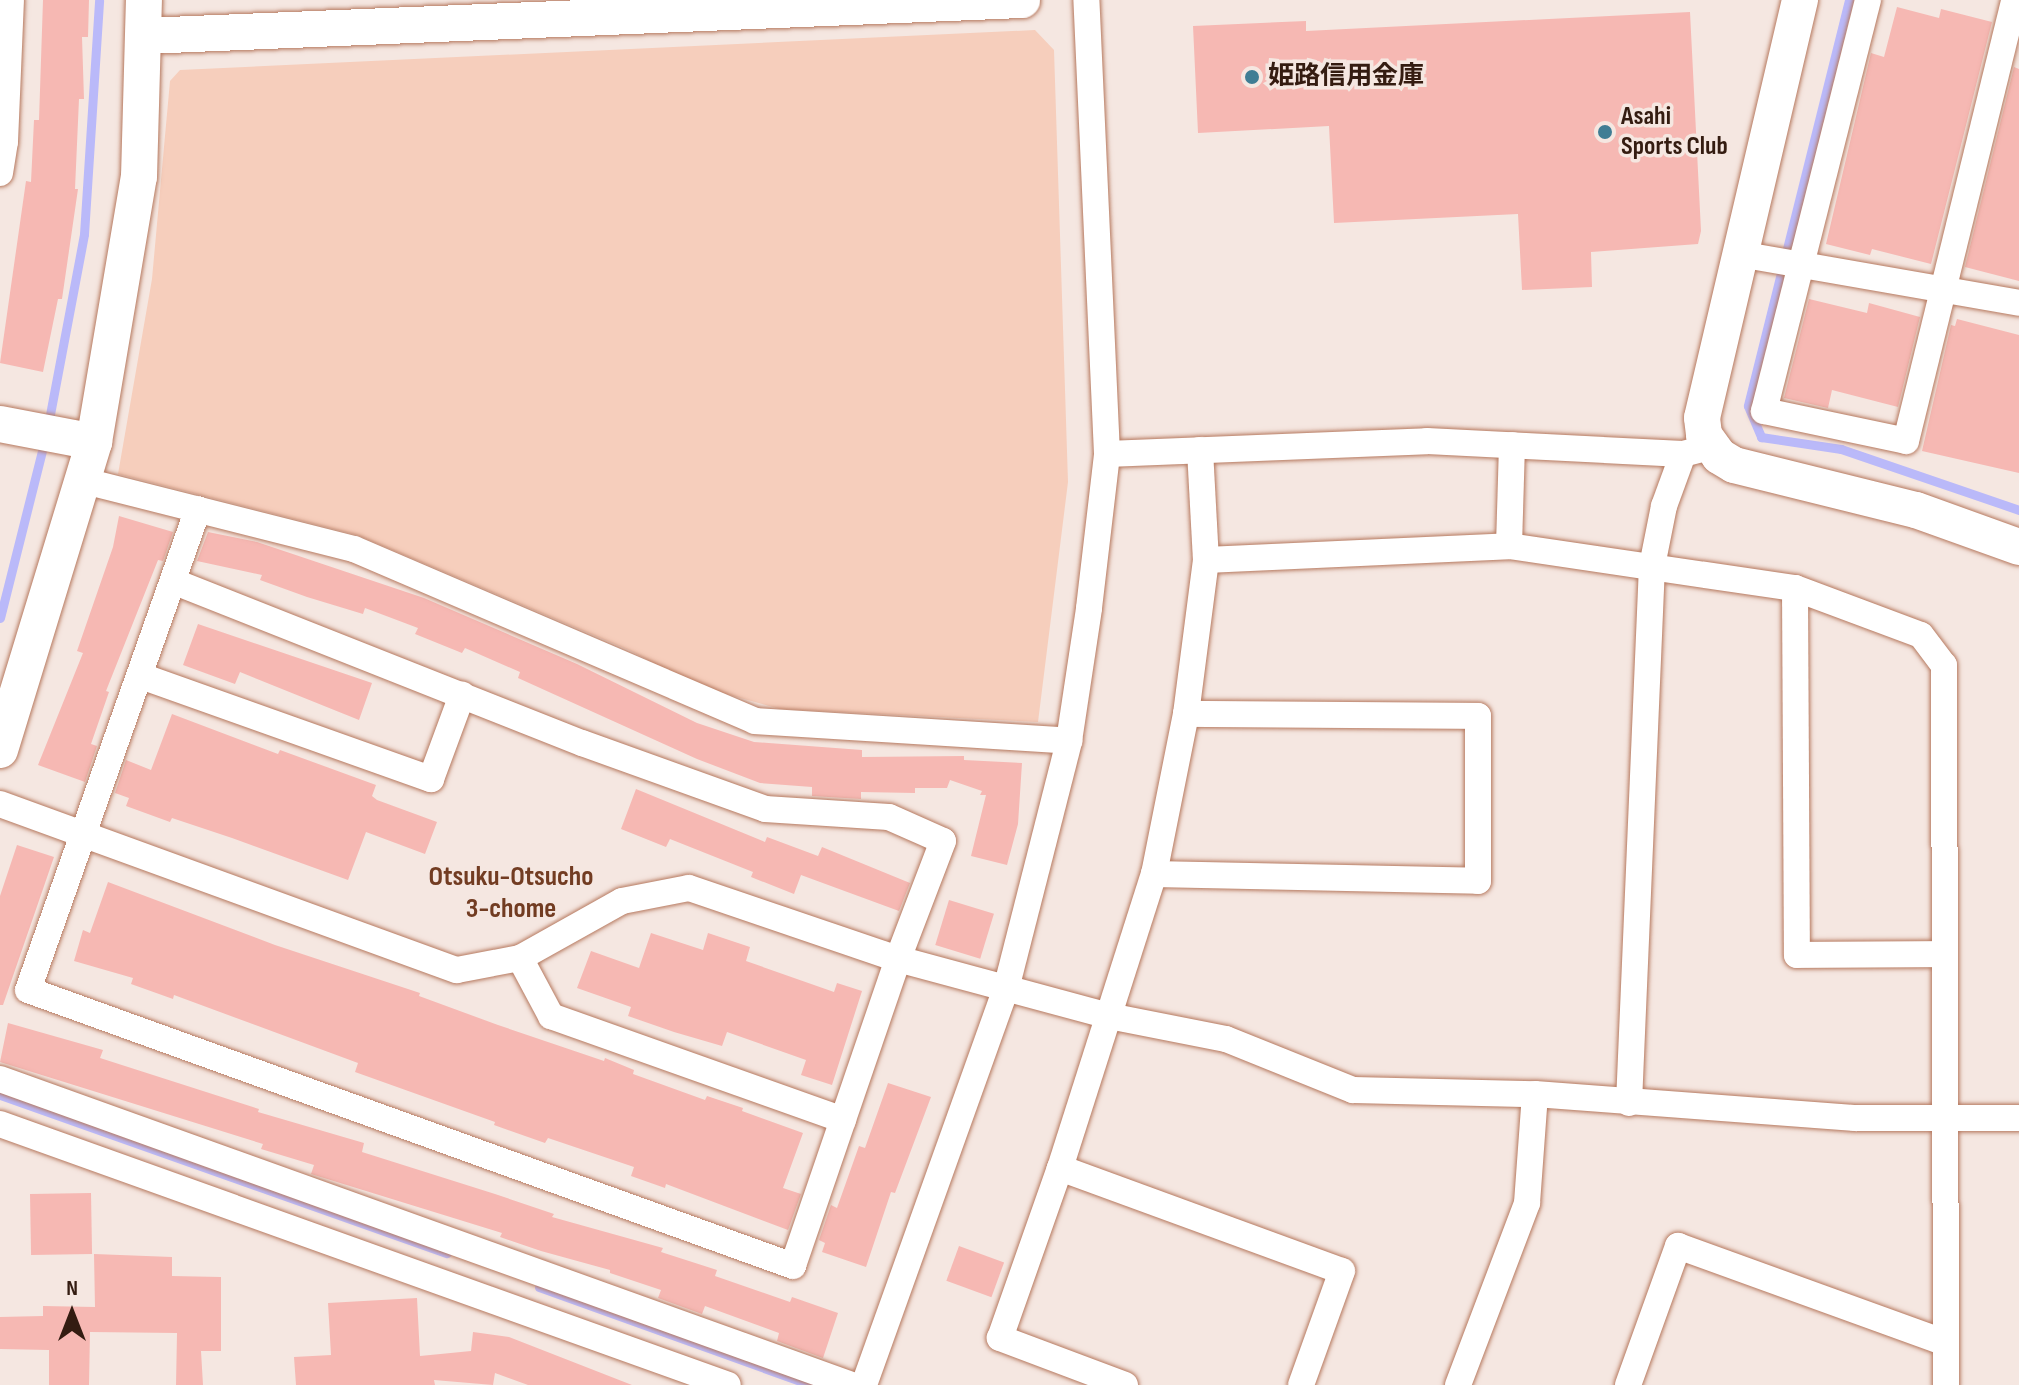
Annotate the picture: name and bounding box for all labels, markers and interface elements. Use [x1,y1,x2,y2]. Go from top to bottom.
place label: 姫路信用金庫 [1268,61,1424,93]
marker: 姫路信用金庫 [1243,68,1261,86]
place label: Asahi Sports Club [1621,101,1728,162]
marker: Asahi Sports Club [1596,123,1614,141]
district label: Otsuku-Otsucho 3-chome [429,860,593,926]
north arrow [32,1273,112,1353]
text: N [66,1275,78,1302]

